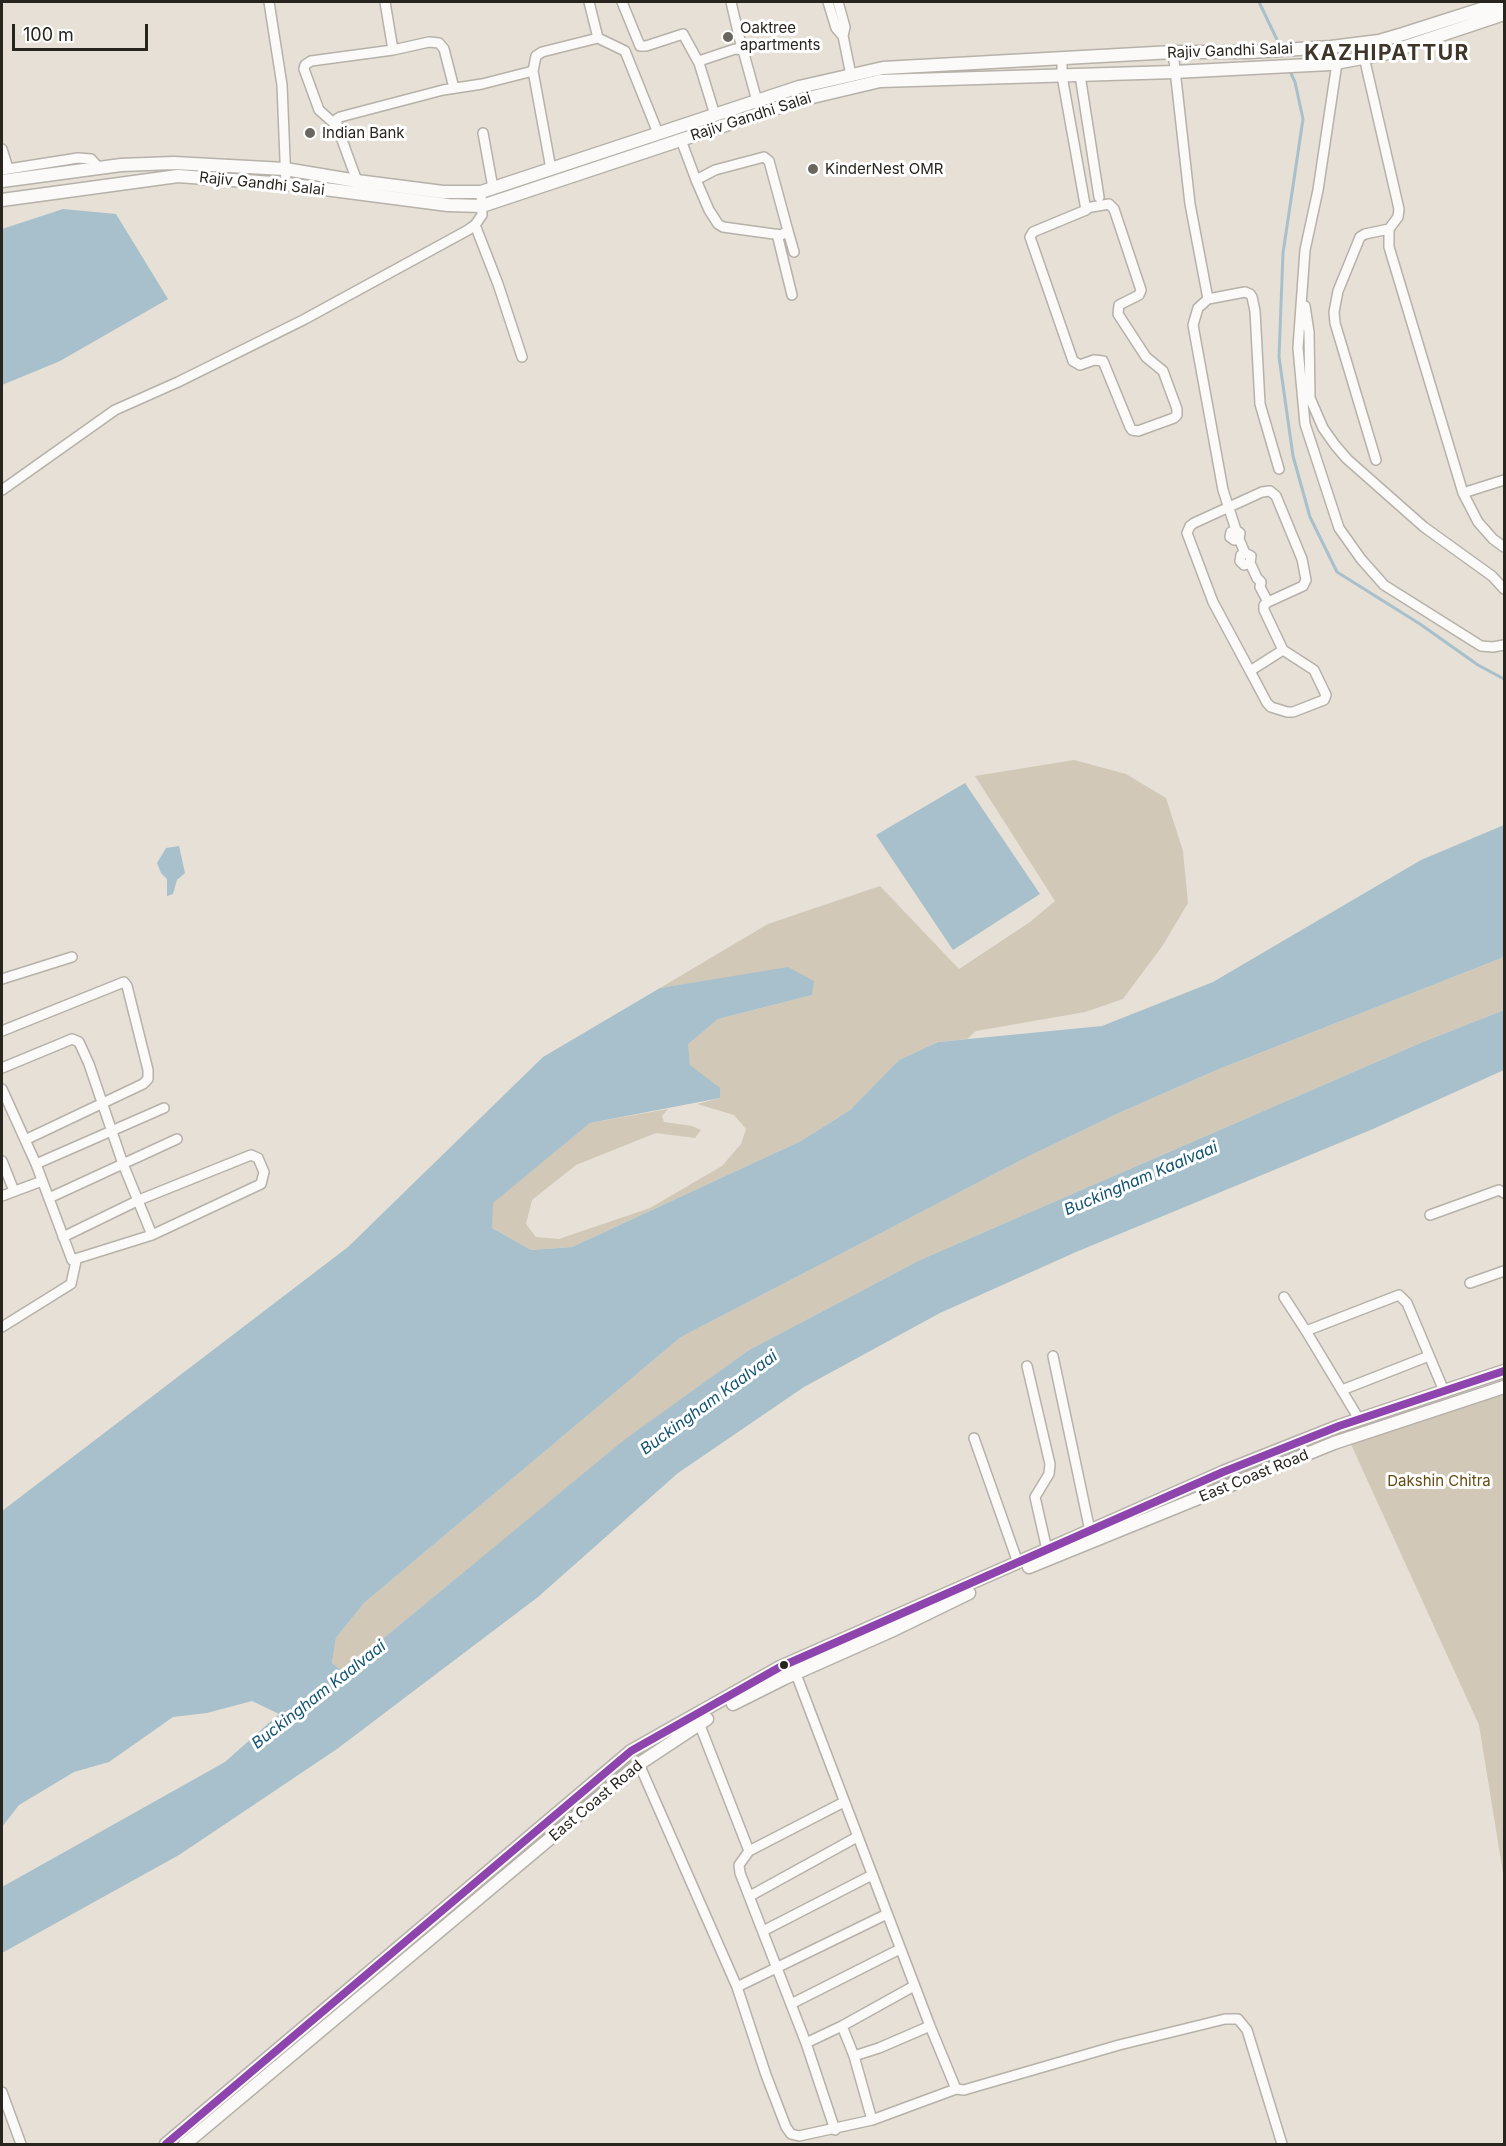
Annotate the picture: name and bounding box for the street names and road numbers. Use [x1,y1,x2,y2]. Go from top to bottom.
street label: Rajiv Gandhi Salai [1167,40,1293,62]
street label: Rajiv Gandhi Salai [688,89,814,145]
street label: Rajiv Gandhi Salai [198,168,326,200]
street label: East Coast Road [1197,1446,1311,1506]
street label: East Coast Road [546,1757,646,1845]

